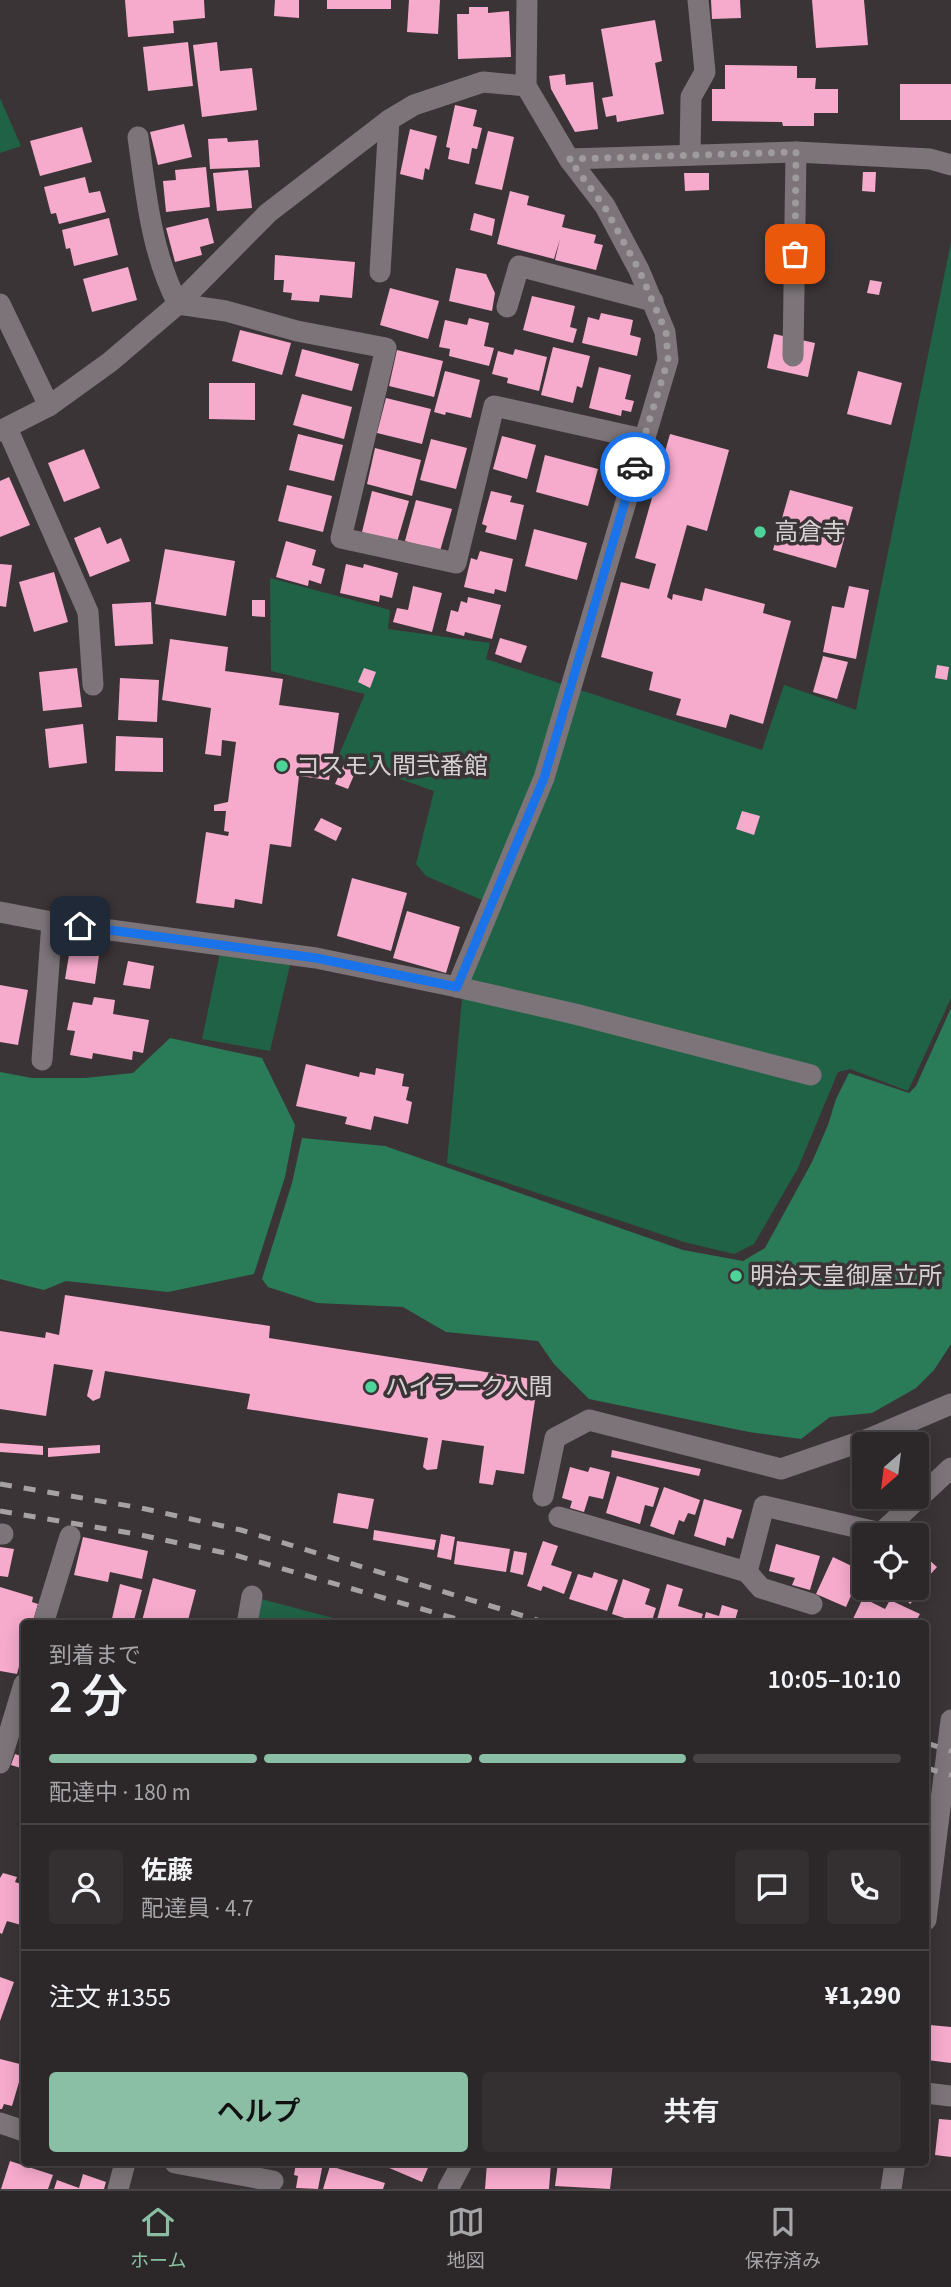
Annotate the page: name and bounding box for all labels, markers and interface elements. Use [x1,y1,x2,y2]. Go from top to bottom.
pin [765,224,825,284]
icon: bag [776,235,814,273]
courier [600,432,670,502]
icon: car [616,448,654,486]
place label: 高倉寺 [774,515,846,550]
marker: 高倉寺 [752,524,768,540]
place label: コスモ入間弐番館 [296,749,488,784]
marker: コスモ入間弐番館 [274,758,290,774]
pin [50,896,110,956]
icon: home [61,907,99,945]
place label: 明治天皇御屋立所 [750,1259,942,1294]
marker: 明治天皇御屋立所 [728,1268,744,1284]
place label: ハイラーク入間 [385,1370,553,1405]
marker: ハイラーク入間 [363,1379,379,1395]
north arrow [852,1432,929,1508]
map controls [852,1432,929,1600]
button: locate [852,1523,929,1600]
text: 到着まで [49,1639,141,1672]
text: 10:05–10:10 [768,1661,901,1698]
text: 2 分 [49,1665,128,1730]
text: 配達中 · 180 m [49,1776,191,1809]
button: person [49,1850,123,1924]
button: chat [735,1850,809,1924]
button: phone [827,1850,901,1924]
text: 佐藤 [141,1852,193,1889]
text: 配達員 · 4.7 [141,1892,254,1925]
text: ¥1,290 [825,1977,901,2014]
text: 注文 #1355 [49,1979,171,2016]
button: ヘルプ [49,2072,468,2152]
button: 共有 [482,2072,901,2152]
tab: ホーム [130,2203,187,2275]
tab: 地図 [447,2203,485,2275]
tab: 保存済み [745,2203,821,2275]

